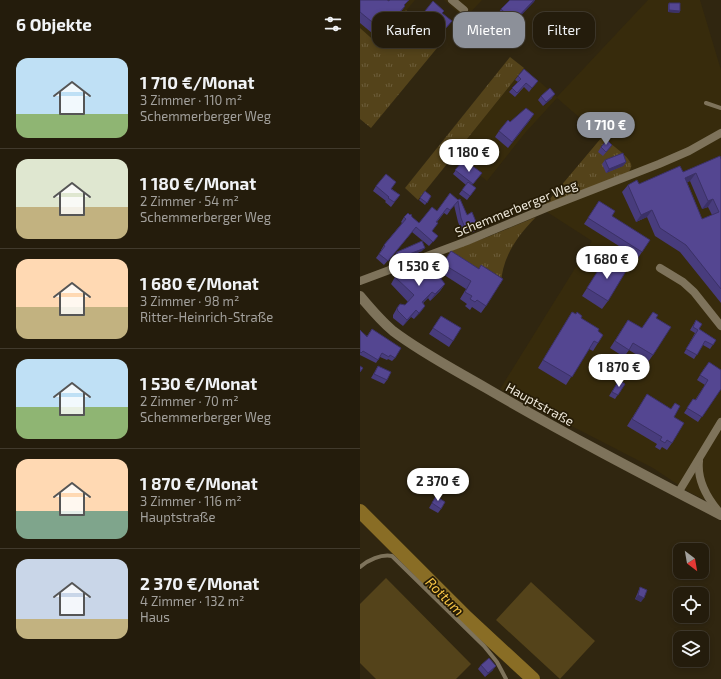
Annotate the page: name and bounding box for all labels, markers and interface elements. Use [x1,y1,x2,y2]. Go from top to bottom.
chip: Kaufen [372,12,445,48]
chip: Mieten [453,12,525,48]
chip: Filter [533,12,595,48]
icon: filters [322,13,344,35]
text: 6 Objekte [16,14,92,34]
text: 1 710 €/Monat [140,72,255,92]
icon: home [48,74,96,122]
text: 3 Zimmer · 110 m² [140,92,242,108]
text: Schemmerberger Weg [140,108,271,124]
pin: 1 710 € [569,112,643,146]
text: 1 710 € [586,117,626,133]
pin: 1 180 € [432,139,506,173]
text: 1 180 € [448,144,490,160]
text: 1 180 €/Monat [140,173,256,193]
icon: home [48,175,96,223]
street label: Schemmerberger Weg [452,176,580,240]
text: 2 Zimmer · 54 m² [140,193,239,209]
text: Schemmerberger Weg [140,209,271,225]
pin: 1 680 € [570,246,644,280]
text: 1 680 € [585,251,629,267]
pin: 1 530 € [382,253,456,287]
text: 1 530 € [398,258,440,274]
text: 1 680 €/Monat [140,273,259,293]
icon: home [48,275,96,323]
text: 3 Zimmer · 98 m² [140,293,239,309]
text: Ritter-Heinrich-Straße [140,309,273,325]
pin: 1 870 € [582,354,656,388]
text: 1 870 € [598,359,640,375]
text: 1 530 €/Monat [140,373,257,393]
icon: home [48,375,96,423]
street label: Hauptstraße [503,379,577,429]
text: 2 Zimmer · 70 m² [140,393,239,409]
text: Schemmerberger Weg [140,409,271,425]
pin: 2 370 € [401,468,475,502]
text: 1 870 €/Monat [140,473,258,493]
text: 2 370 € [416,473,460,489]
icon: home [48,475,96,523]
text: 3 Zimmer · 116 m² [140,493,242,509]
text: Hauptstraße [140,509,215,525]
north arrow [673,543,709,579]
map controls [673,543,709,667]
text: 2 370 €/Monat [140,573,259,593]
water label: Rottum [422,573,468,619]
icon: home [48,575,96,623]
button: locate [673,587,709,623]
text: 4 Zimmer · 132 m² [140,593,244,609]
text: Haus [140,609,170,625]
button: layers [673,631,709,667]

